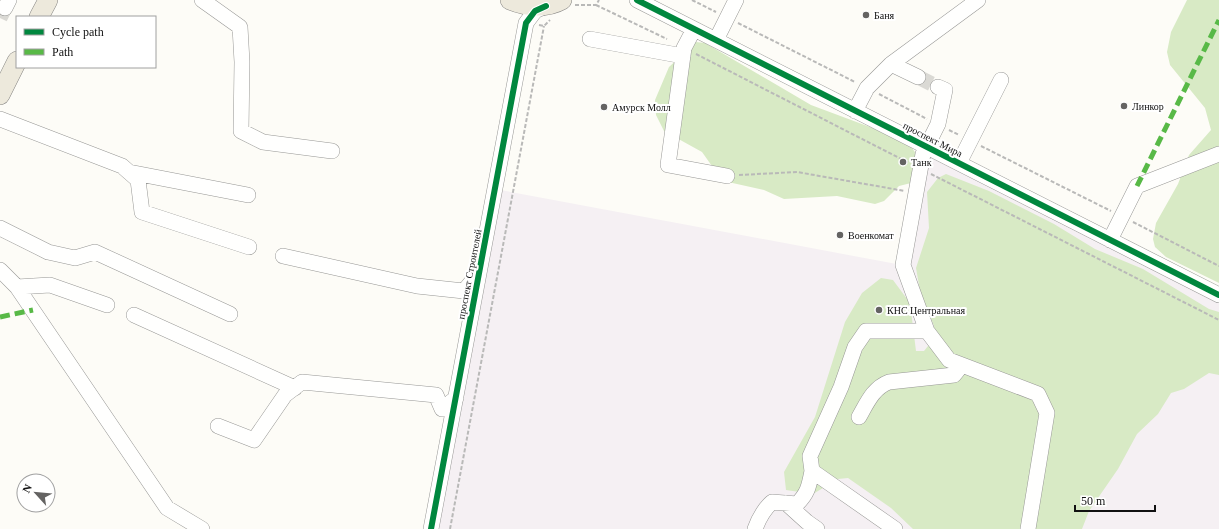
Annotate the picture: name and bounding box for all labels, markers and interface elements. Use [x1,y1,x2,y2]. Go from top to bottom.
marker: Баня [861,10,871,20]
place label: Баня [874,10,895,21]
legend [16,16,156,68]
text: Cycle path [52,25,104,39]
text: Path [52,45,73,59]
marker: Линкор [1119,101,1129,111]
place label: Линкор [1132,101,1164,112]
marker: Амурск Молл [599,102,609,112]
place label: Амурск Молл [612,102,671,113]
street label: проспект Мира [901,120,965,159]
marker: Танк [898,157,908,167]
place label: Танк [911,157,932,168]
street label: проспект Строителей [455,228,484,320]
marker: Военкомат [835,230,845,240]
place label: Военкомат [848,230,894,241]
marker: КНС Центральная [874,305,884,315]
place label: КНС Центральная [887,305,965,316]
north arrow [16,473,56,513]
text: N [20,482,34,495]
scale bar [1075,487,1155,513]
text: 50 m [1081,494,1106,508]

